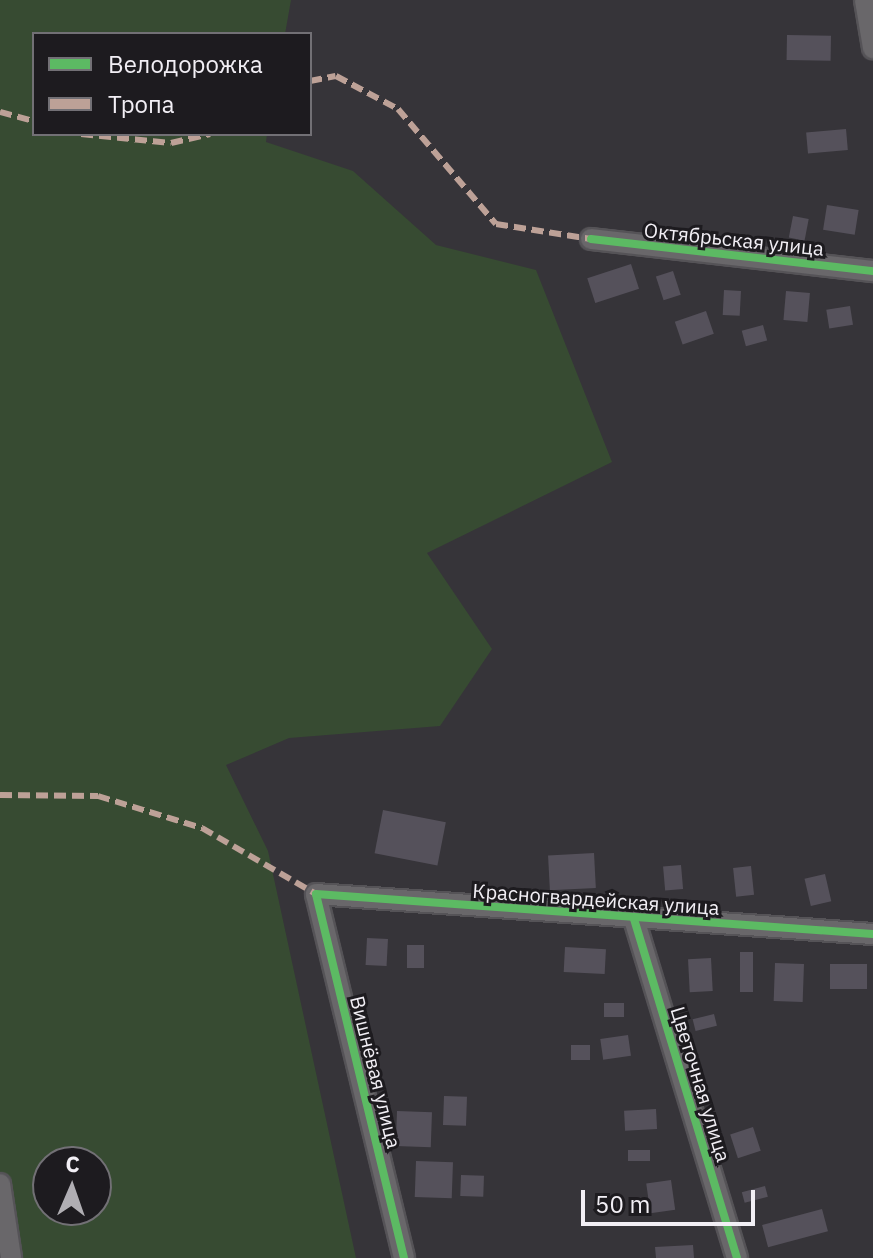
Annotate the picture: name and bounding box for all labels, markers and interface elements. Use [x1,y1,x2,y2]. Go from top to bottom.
legend [32,32,312,136]
text: Велодорожка [108,48,263,80]
text: Тропа [108,88,175,120]
street label: Октябрьская улица [643,218,825,260]
street label: Красногвардейская улица [472,878,720,920]
street label: Вишнёвая улица [345,993,407,1151]
street label: Цветочная улица [666,1004,736,1164]
north arrow [32,1146,112,1226]
text: С [65,1149,80,1178]
scale bar [585,1174,759,1224]
text: 50 m [595,1188,650,1220]

